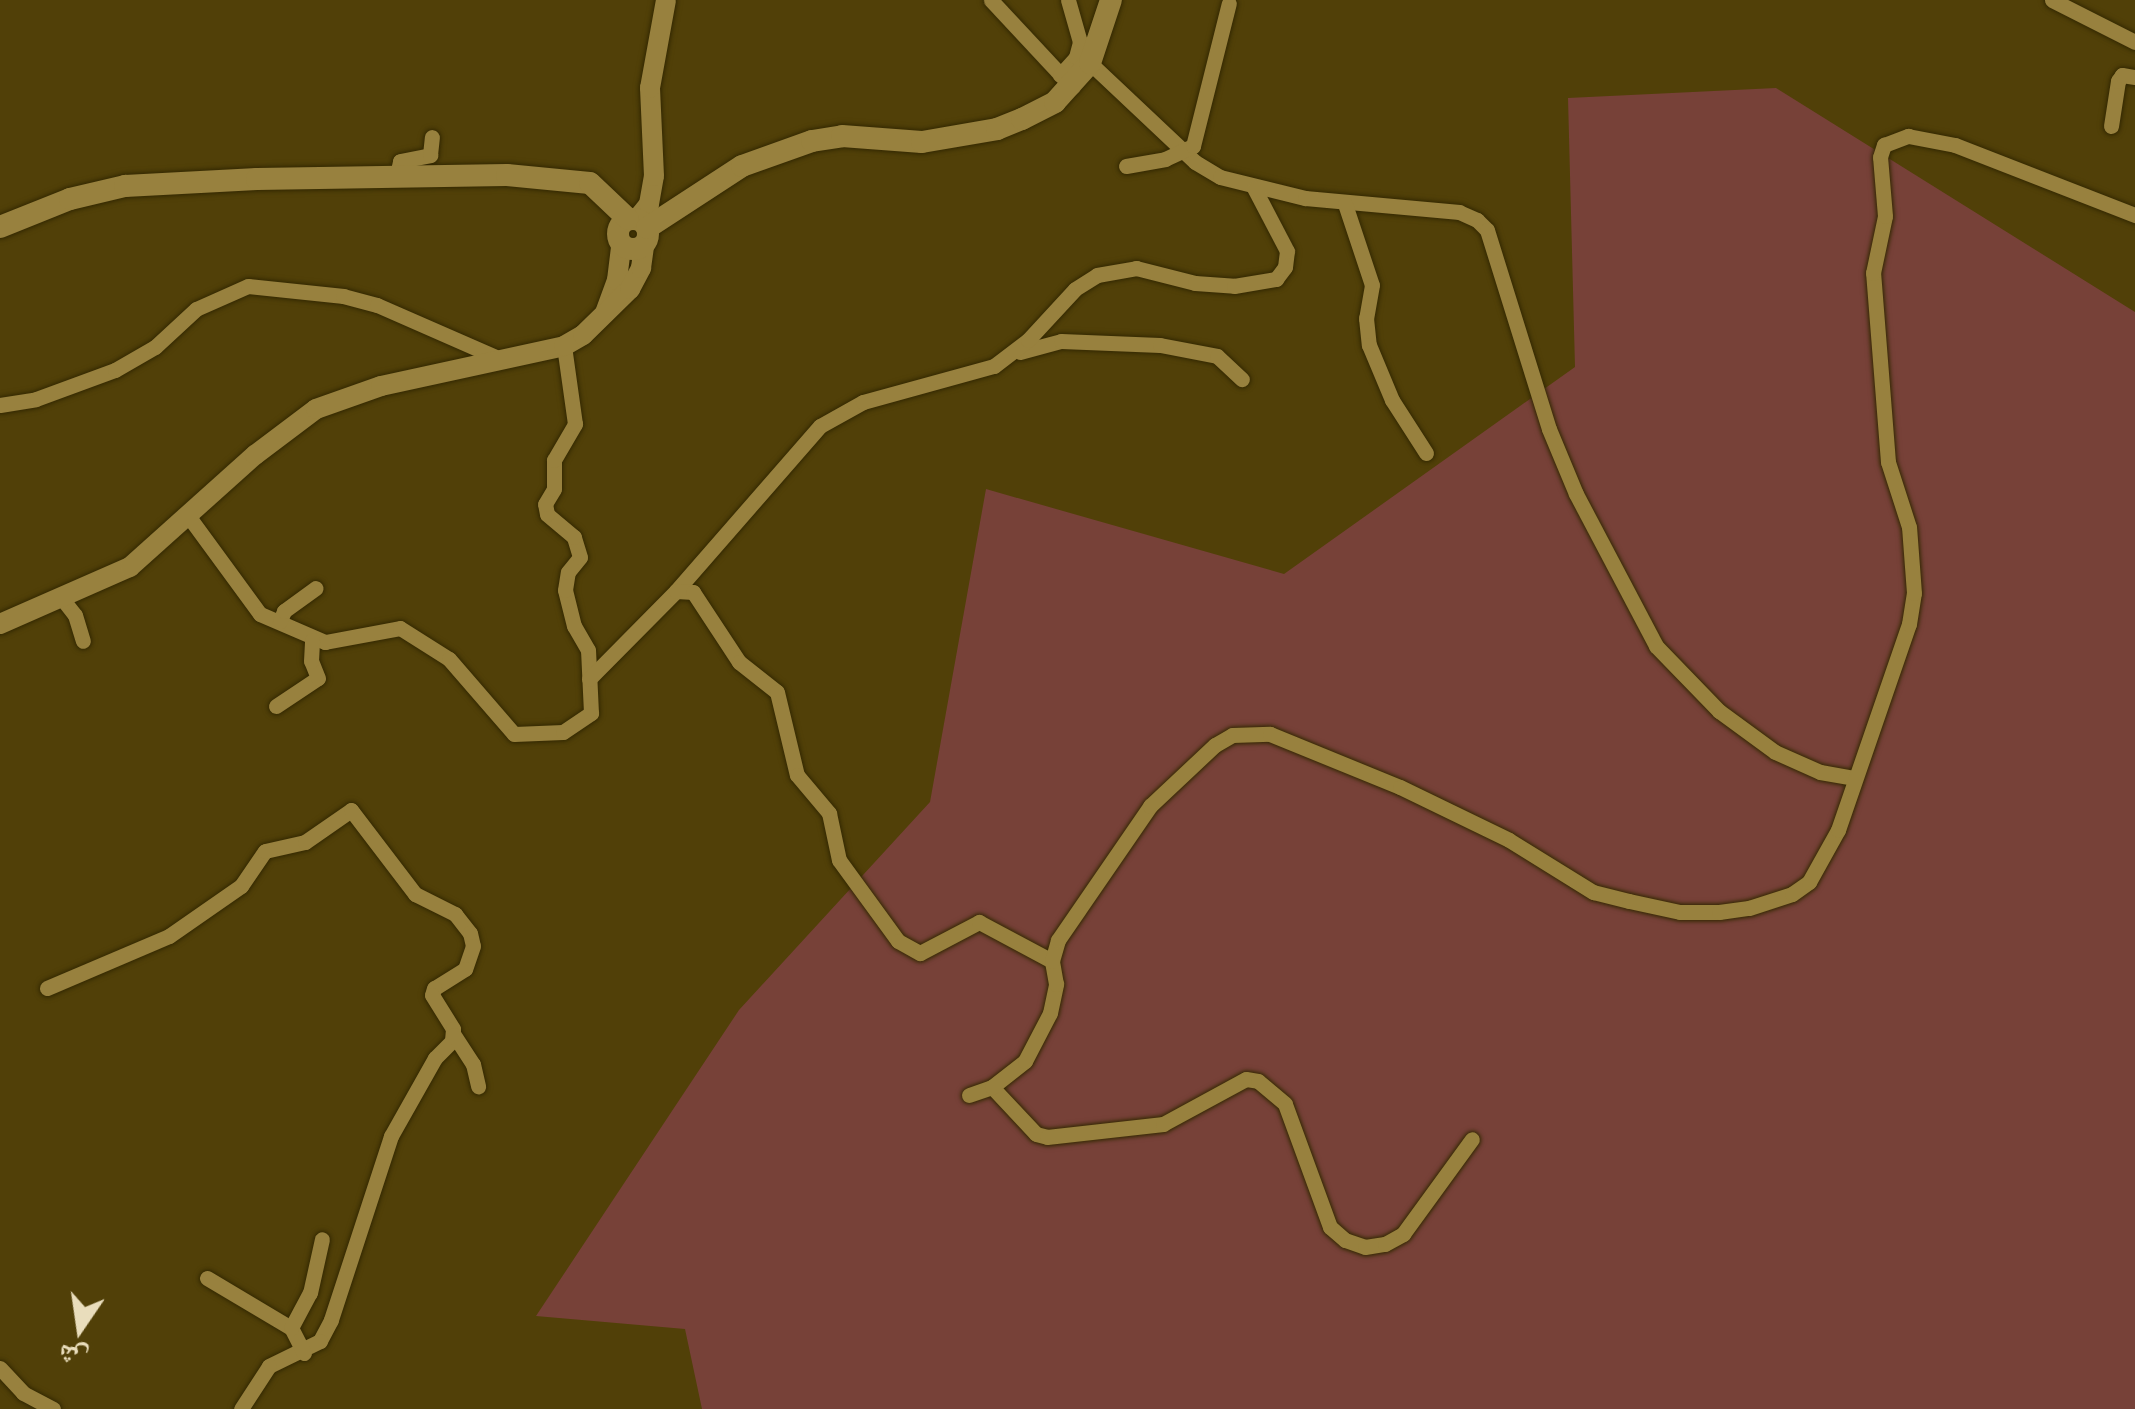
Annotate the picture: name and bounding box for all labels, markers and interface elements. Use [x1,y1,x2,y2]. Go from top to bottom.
north arrow [30,1279,130,1379]
text: ش [54,1336,92,1380]

